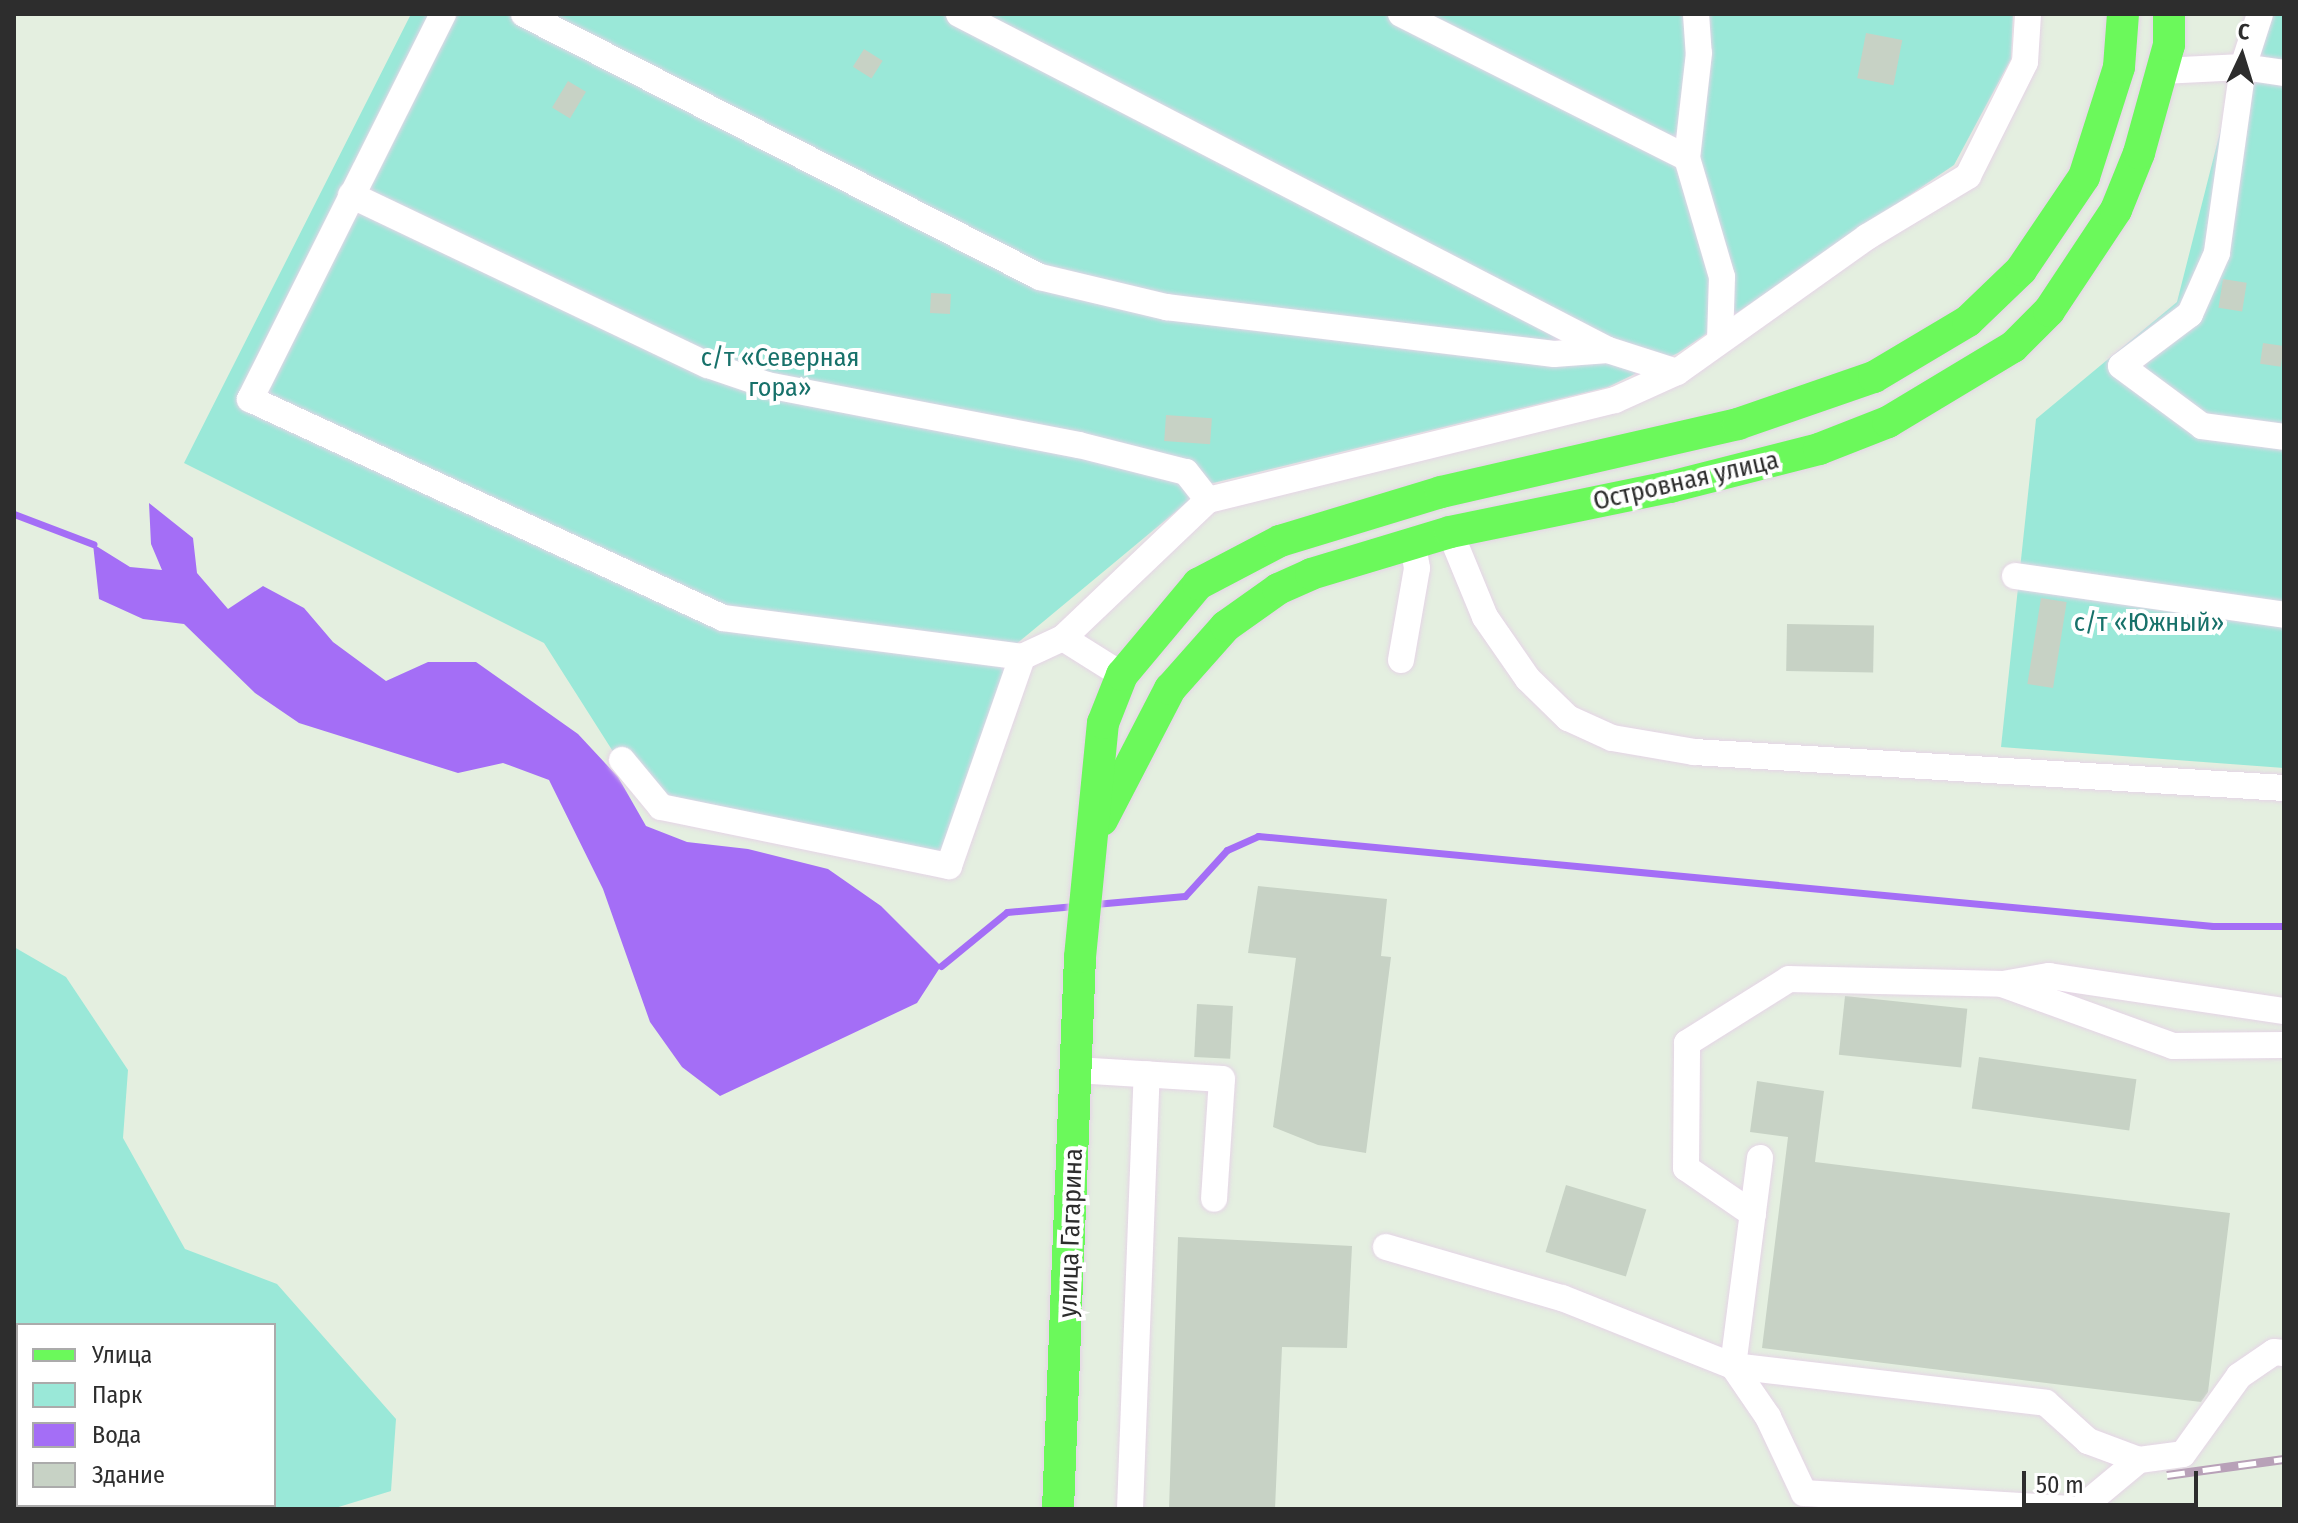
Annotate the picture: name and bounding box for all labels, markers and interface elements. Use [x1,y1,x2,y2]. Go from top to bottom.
north arrow [2202,16,2282,96]
text: С [2237,18,2250,45]
park label: с/т «Северная гора» [701,342,859,404]
street label: Островная улица [1590,445,1782,517]
park label: с/т «Южный» [2074,607,2224,639]
street label: улица Гагарина [1052,1148,1090,1318]
legend [16,1323,276,1507]
text: Улица [92,1341,152,1369]
text: Парк [92,1381,142,1409]
text: Вода [92,1421,141,1449]
scale bar [2026,1455,2202,1505]
text: Здание [92,1461,165,1489]
text: 50 m [2036,1471,2084,1499]

